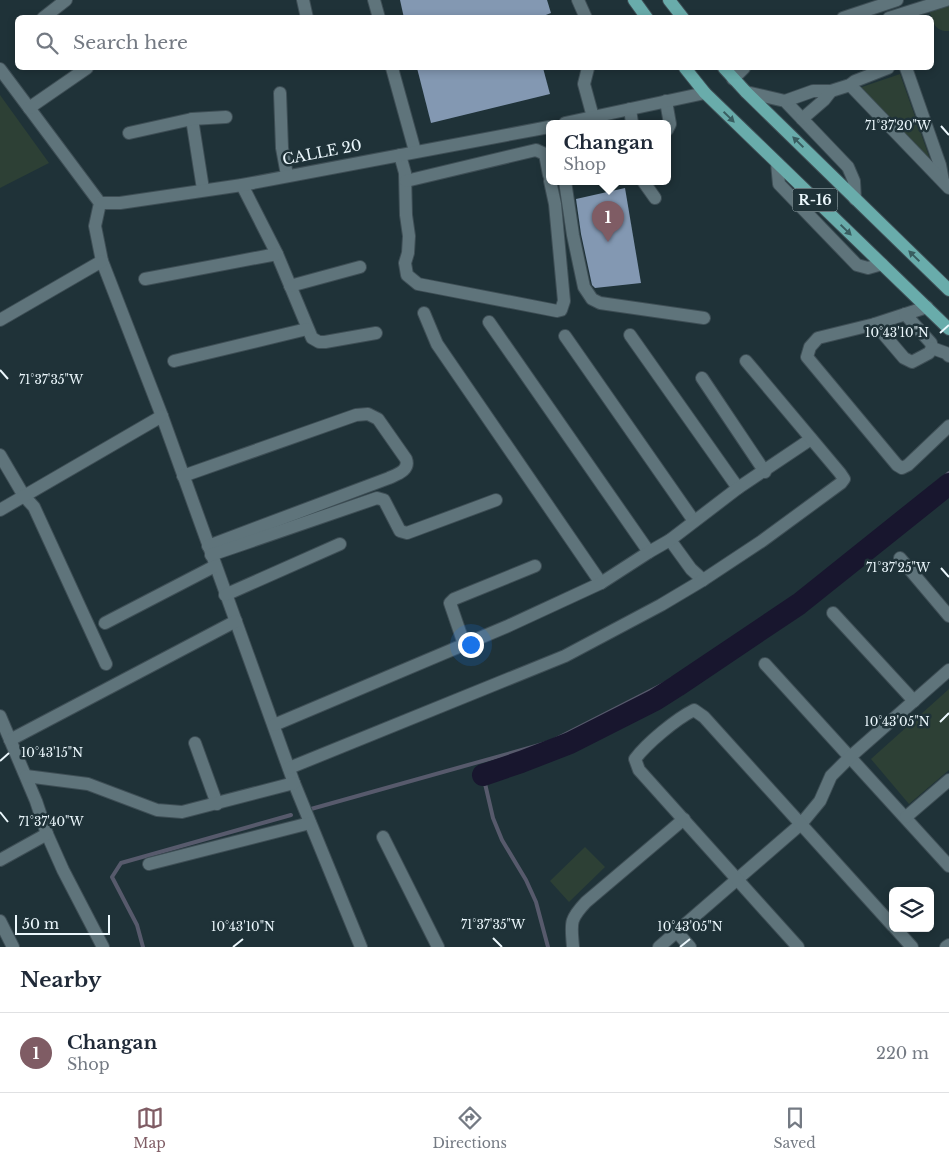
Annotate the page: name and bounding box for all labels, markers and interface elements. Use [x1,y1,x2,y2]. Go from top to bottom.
search box [15,15,934,70]
icon: search [33,29,61,57]
text: Search here [73,31,188,54]
one-way arrow [723,111,735,123]
text: 71°37'20"W [865,118,932,133]
popup [546,120,671,185]
text: Changan [563,131,654,154]
street label: CALLE 20 [281,135,363,169]
one-way arrow [792,136,804,148]
text: Shop [563,154,606,174]
road number: R-16 [792,188,838,212]
pin: 1 [592,201,624,242]
one-way arrow [840,223,852,235]
one-way arrow [908,250,920,262]
text: 10°43'10"N [865,325,929,340]
text: 71°37'35"W [19,372,84,387]
text: 71°37'25"W [866,560,931,575]
your location [458,632,484,658]
text: 10°43'05"N [864,714,930,729]
text: 10°43'15"N [21,745,83,760]
text: 71°37'40"W [18,814,84,829]
map controls [889,887,934,932]
button: layers [889,887,934,932]
scale bar [15,912,110,935]
text: 50 m [22,915,59,933]
text: 71°37'35"W [461,917,526,932]
text: 10°43'10"N [211,919,275,934]
text: 10°43'05"N [657,919,723,934]
text: Nearby [20,967,101,993]
text: Changan [67,1031,157,1054]
text: 1 [33,1043,39,1063]
text: 220 m [876,1043,929,1063]
text: Shop [67,1054,110,1074]
tab: Map [133,1104,166,1152]
tab: Directions [432,1104,507,1152]
tab: Saved [773,1104,816,1152]

